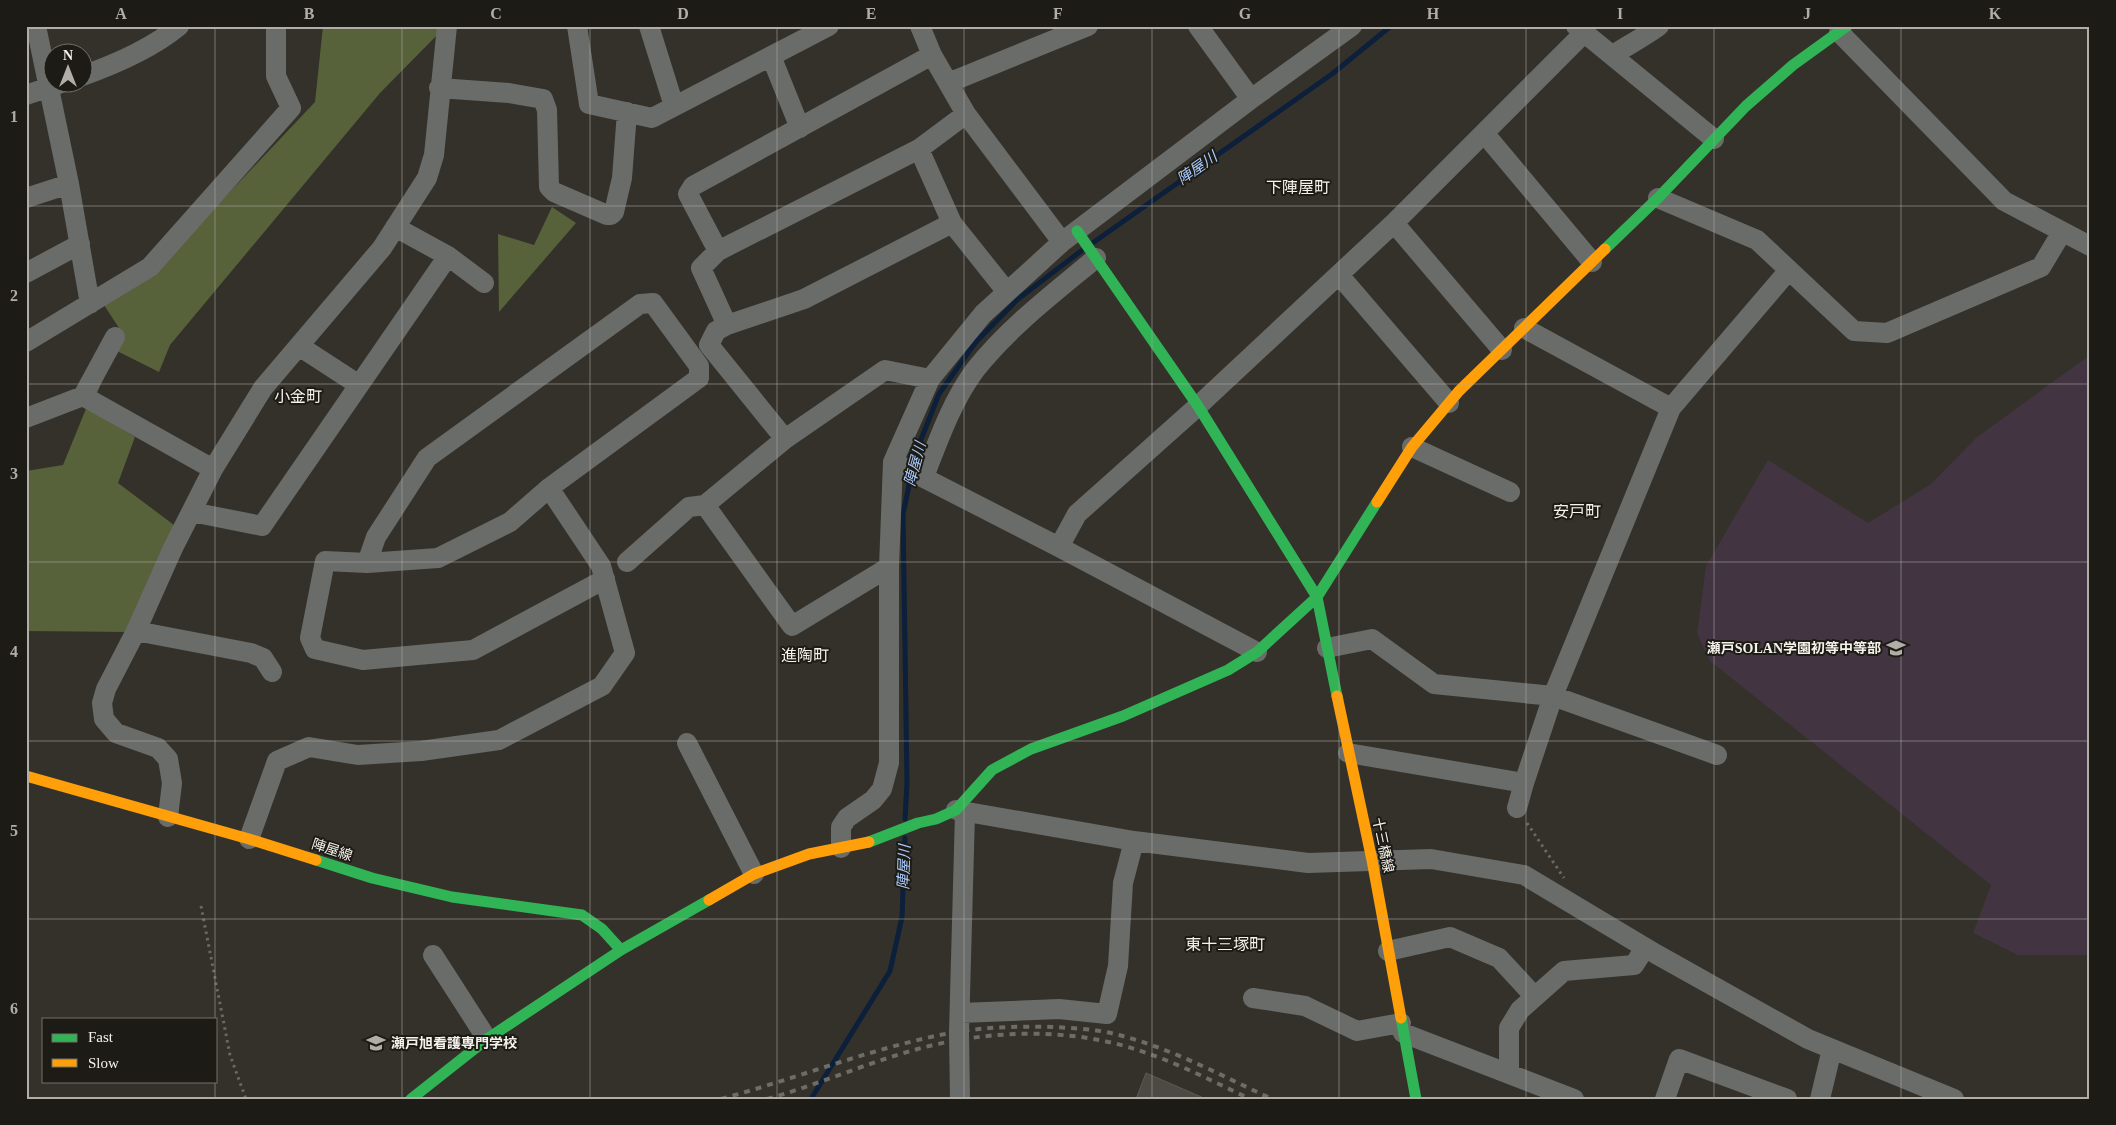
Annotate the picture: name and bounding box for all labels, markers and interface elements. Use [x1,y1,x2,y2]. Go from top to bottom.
text: A [115,5,127,22]
text: B [304,5,315,22]
text: C [490,5,502,22]
text: D [677,5,689,22]
text: E [866,5,876,22]
text: F [1053,5,1063,22]
text: G [1239,5,1252,22]
text: H [1427,5,1440,22]
text: I [1617,5,1623,22]
text: J [1803,5,1811,22]
text: K [1989,5,2002,22]
north arrow [42,42,92,92]
text: N [63,48,73,63]
text: 1 [10,108,18,125]
water label: 陣屋川 [1174,147,1222,187]
district label: 下陣屋町 [1266,179,1330,196]
text: 2 [10,287,18,304]
district label: 小金町 [274,388,322,405]
water label: 陣屋川 [901,438,929,488]
text: 3 [10,465,18,482]
district label: 安戸町 [1553,503,1601,520]
school or university icon: 瀬戸SOLAN学園初等中等部 [1885,637,1907,659]
place label: 瀬戸SOLAN学園初等中等部 [1707,640,1881,656]
text: 4 [10,643,18,660]
district label: 進陶町 [781,647,829,664]
street label: 十三橋線 [1370,816,1396,874]
text: 5 [10,822,18,839]
street label: 陣屋線 [310,836,354,864]
water label: 陣屋川 [895,842,913,890]
district label: 東十三塚町 [1185,936,1265,953]
text: 6 [10,1000,18,1017]
legend [42,1018,218,1082]
text: Fast [88,1029,114,1045]
school or university icon: 瀬戸旭看護専門学校 [365,1032,387,1054]
place label: 瀬戸旭看護専門学校 [391,1036,517,1051]
text: Slow [88,1055,119,1071]

